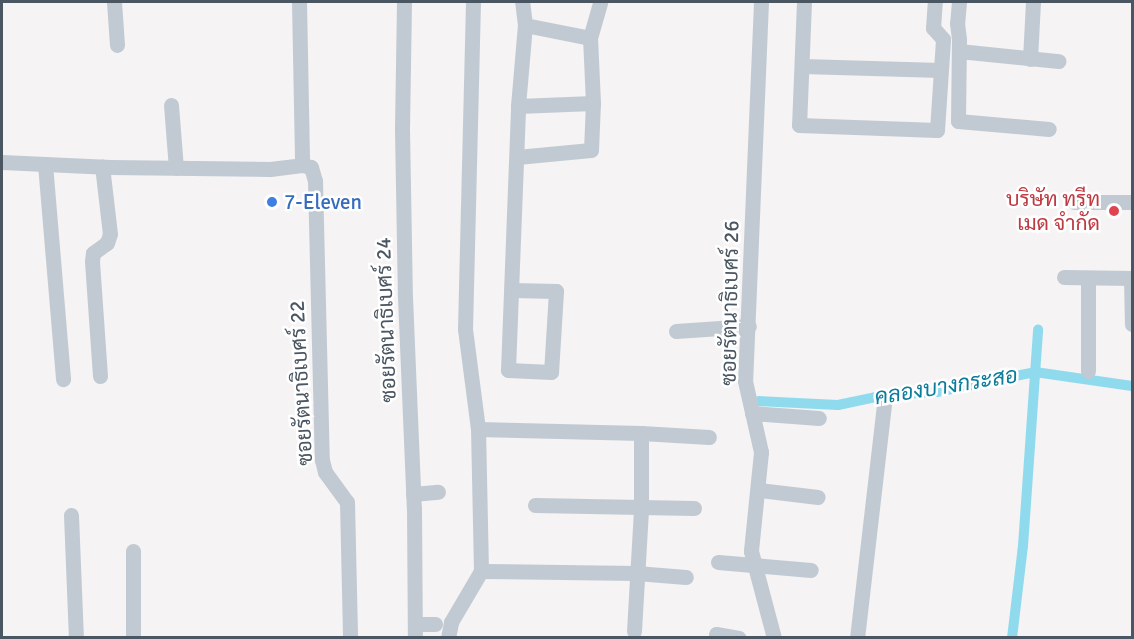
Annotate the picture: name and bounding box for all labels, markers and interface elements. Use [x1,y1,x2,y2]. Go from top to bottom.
place label: บริษัท ทรีท เมด จำกัด [1006,186,1100,236]
place label: 7-Eleven [284,189,362,215]
marker: 7-Eleven [265,195,279,209]
marker: บริษัท ทรีท เมด จำกัด [1105,202,1123,220]
street label: ซอยรัตนาธิเบศร์ 26 [716,220,744,386]
street label: ซอยรัตนาธิเบศร์ 24 [371,237,401,403]
street label: ซอยรัตนาธิเบศร์ 22 [284,300,318,466]
water label: คลองบางกระสอ [873,362,1019,410]

